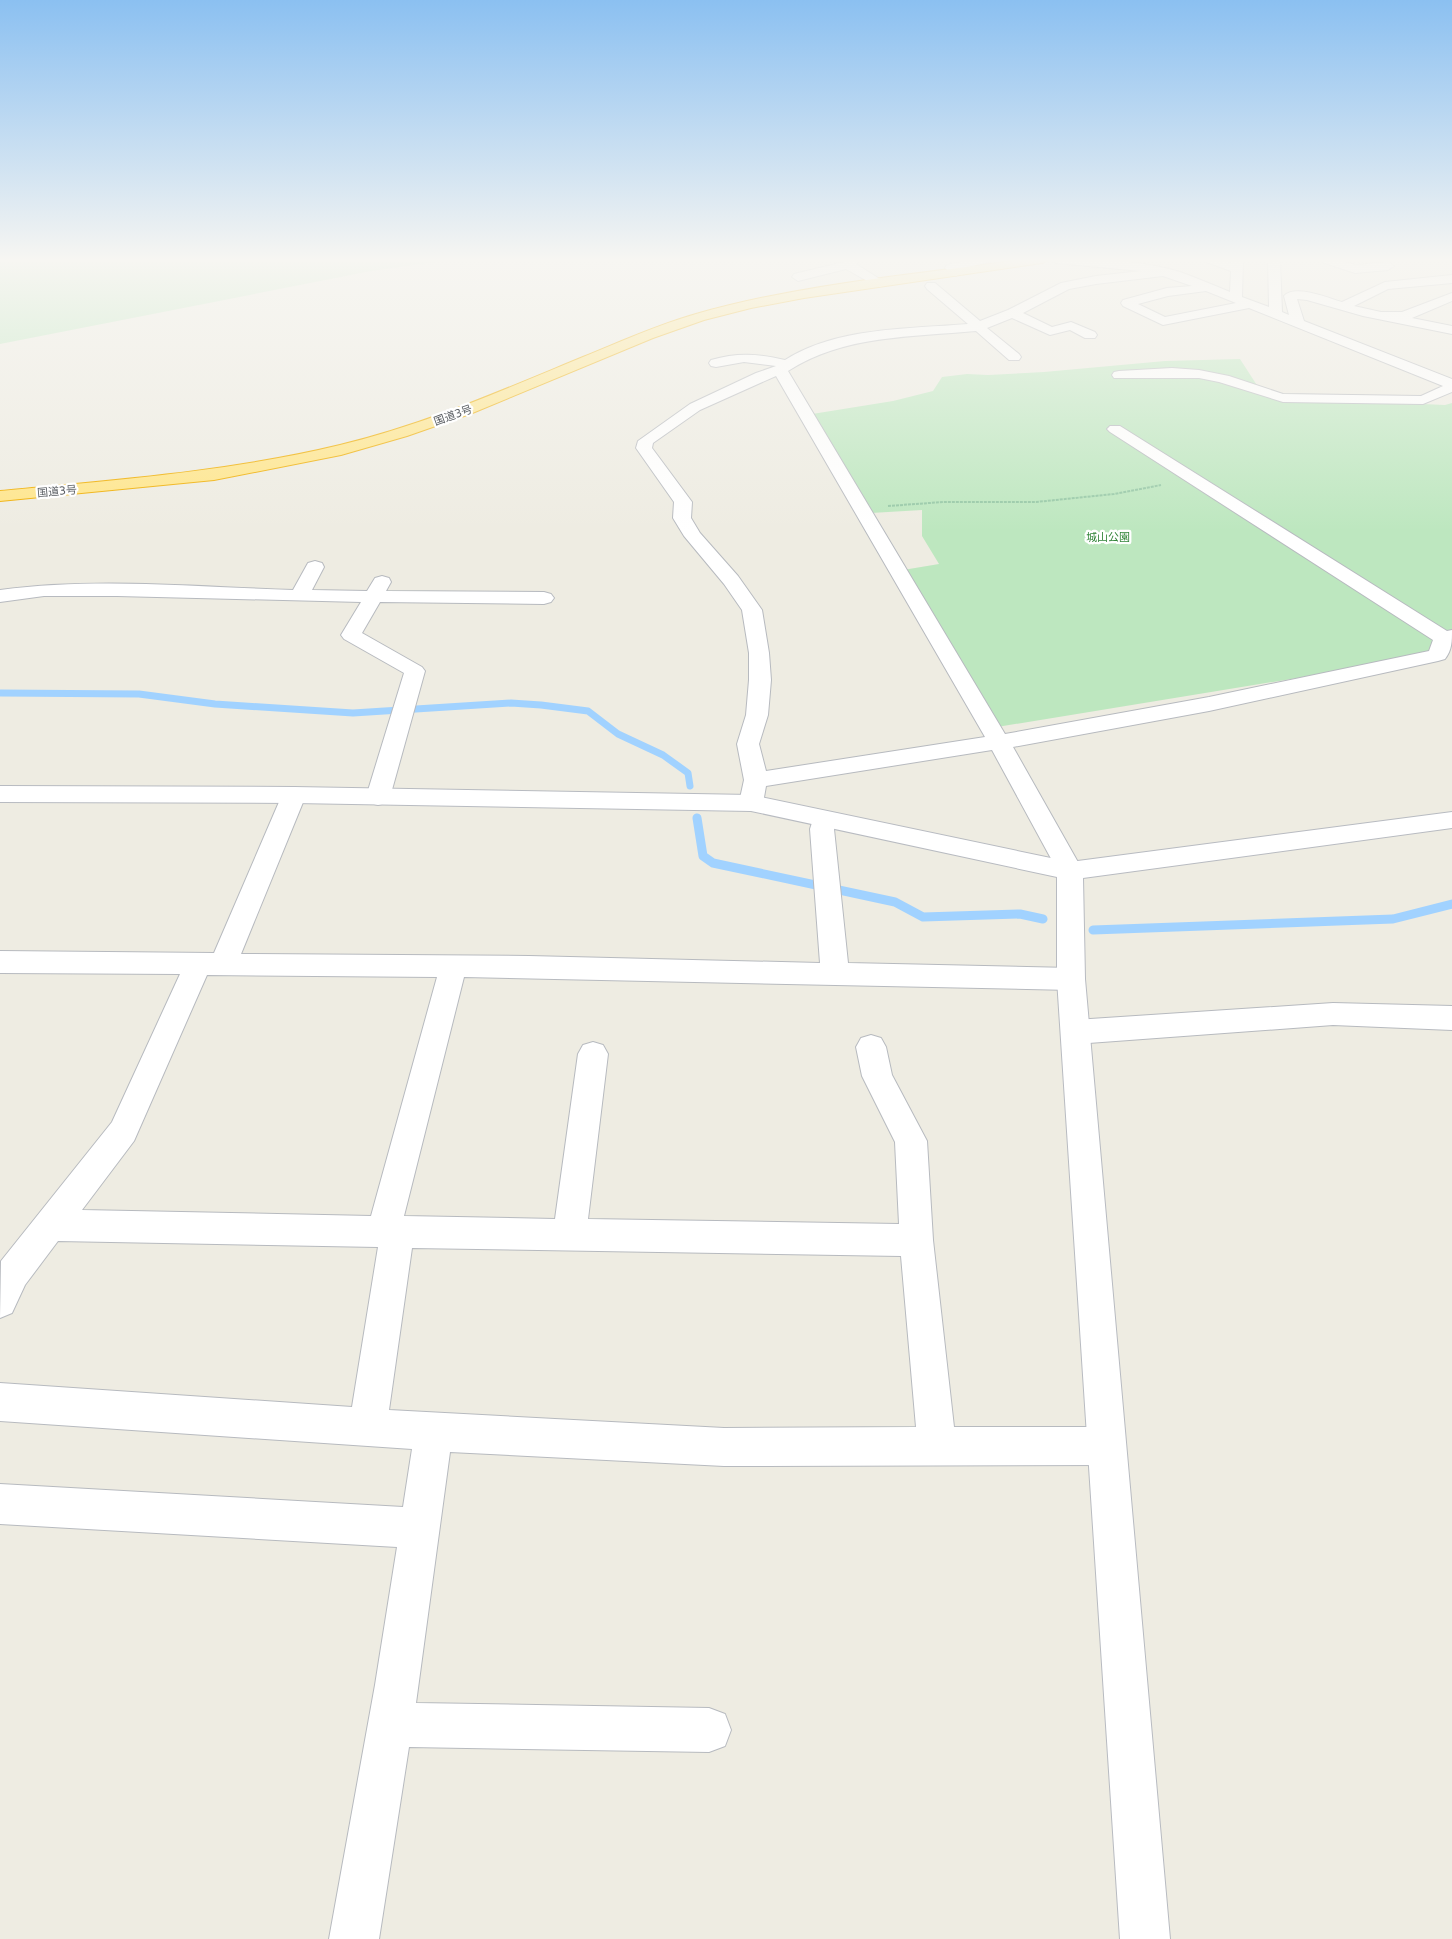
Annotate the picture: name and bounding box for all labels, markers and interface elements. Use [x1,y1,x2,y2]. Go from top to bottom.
street label: 国道3号 [432,403,474,428]
street label: 国道3号 [37,483,78,500]
park label: 城山公園 [1086,531,1130,544]

